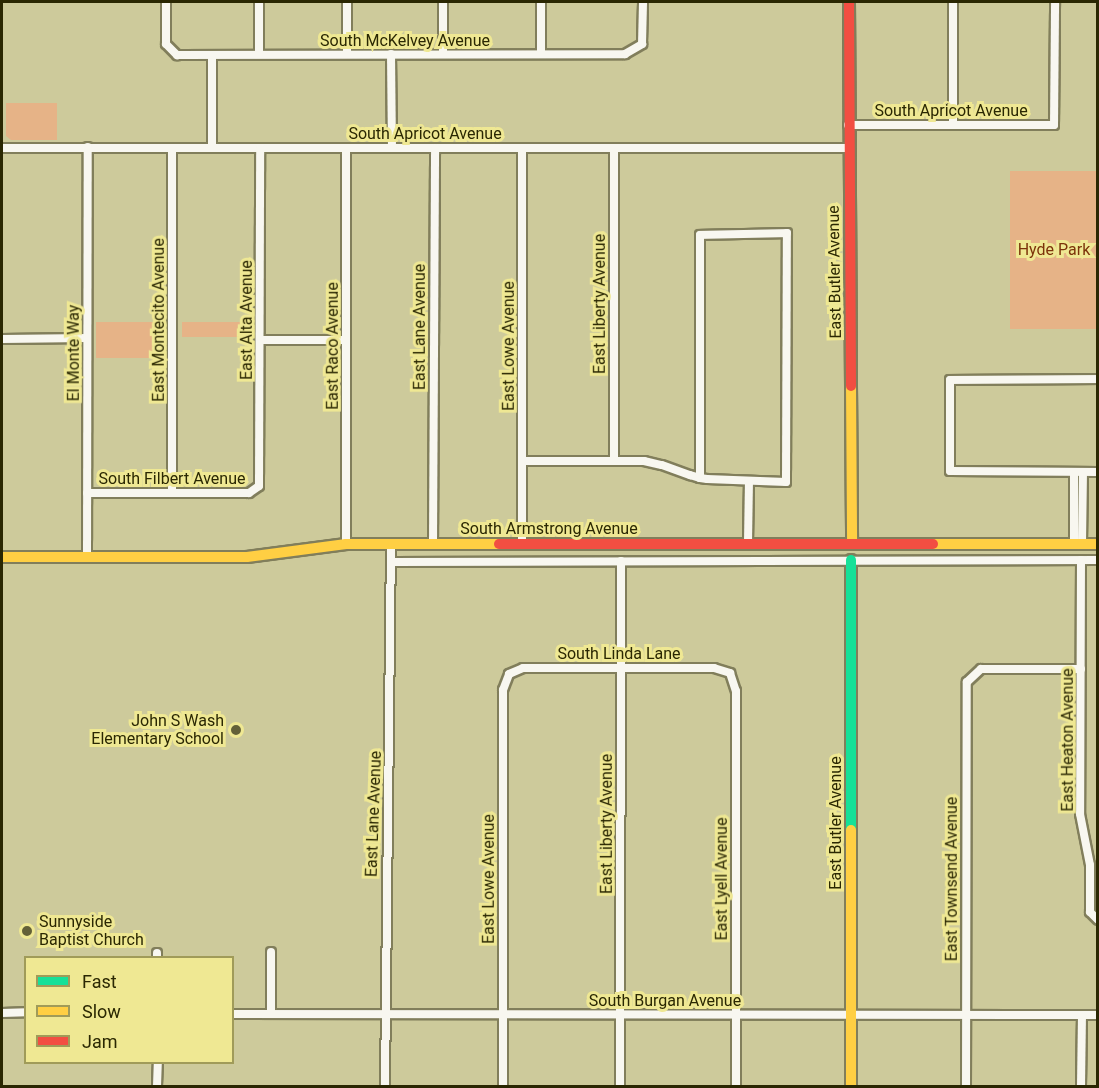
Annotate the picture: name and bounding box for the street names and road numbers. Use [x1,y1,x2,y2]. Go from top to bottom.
street label: South McKelvey Avenue [320,31,490,51]
street label: South Apricot Avenue [874,101,1028,121]
street label: South Apricot Avenue [348,124,502,144]
street label: East Butler Avenue [824,205,846,339]
street label: East Liberty Avenue [590,234,610,374]
street label: East Montecito Avenue [149,238,169,402]
street label: East Alta Avenue [237,260,257,380]
street label: East Lane Avenue [410,264,430,390]
street label: East Lowe Avenue [499,281,519,411]
street label: East Raco Avenue [323,282,343,410]
street label: El Monte Way [64,305,84,401]
street label: South Filbert Avenue [99,469,245,489]
street label: South Armstrong Avenue [460,519,638,539]
street label: South Linda Lane [557,644,681,664]
street label: East Heaton Avenue [1058,668,1078,812]
street label: East Lane Avenue [362,751,386,877]
street label: East Liberty Avenue [597,754,617,894]
street label: East Butler Avenue [826,756,846,890]
street label: East Townsend Avenue [942,797,962,961]
street label: East Lowe Avenue [479,814,499,944]
street label: East Lyell Avenue [712,818,732,940]
street label: South Burgan Avenue [589,991,741,1011]

